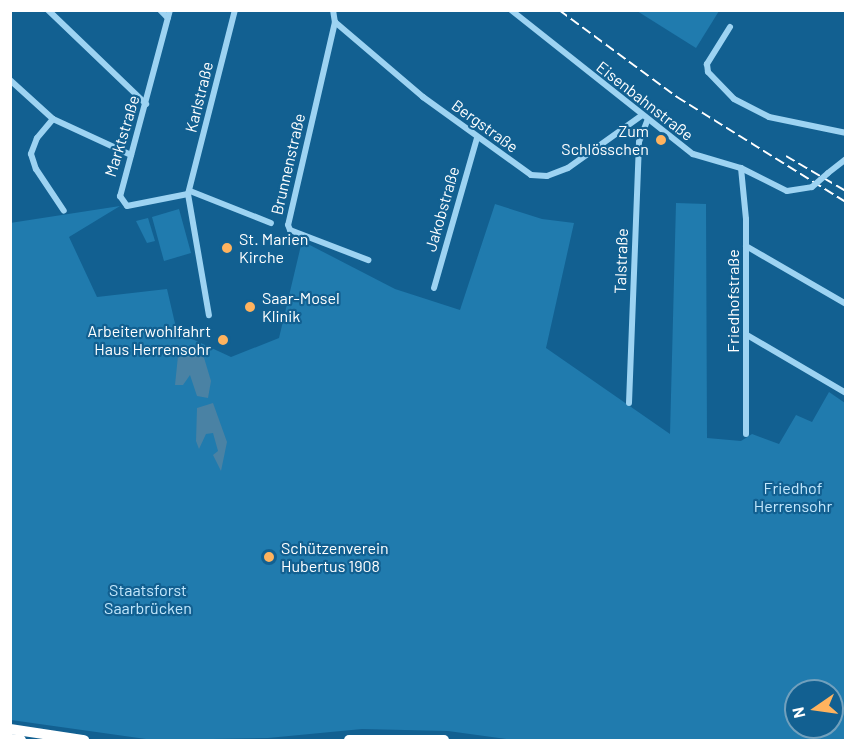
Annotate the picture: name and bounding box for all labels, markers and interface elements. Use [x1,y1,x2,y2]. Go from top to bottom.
street label: Eisenbahnstraße [593,57,697,145]
street label: Karlstraße [181,60,217,134]
street label: Marktstraße [101,93,143,179]
street label: Bergstraße [448,95,522,157]
street label: Brunnenstraße [267,111,309,217]
place label: Zum Schlösschen [561,121,649,159]
marker: Zum Schlösschen [654,133,668,147]
street label: Jakobstraße [421,164,463,254]
street label: Talstraße [610,228,632,294]
place label: St. Marien Kirche [239,229,308,267]
marker: St. Marien Kirche [220,241,234,255]
street label: Friedhofstraße [723,249,743,353]
place label: Saar-Mosel Klinik [262,288,340,326]
marker: Saar-Mosel Klinik [243,300,257,314]
place label: Arbeiterwohlfahrt Haus Herrensohr [87,321,211,359]
marker: Arbeiterwohlfahrt Haus Herrensohr [216,333,230,347]
park label: Friedhof Herrensohr [754,478,832,516]
place label: Schützenverein Hubertus 1908 [281,538,389,576]
marker: Schützenverein Hubertus 1908 [262,550,276,564]
park label: Staatsforst Saarbrücken [104,580,192,618]
north arrow [784,679,844,739]
text: N [787,705,808,720]

